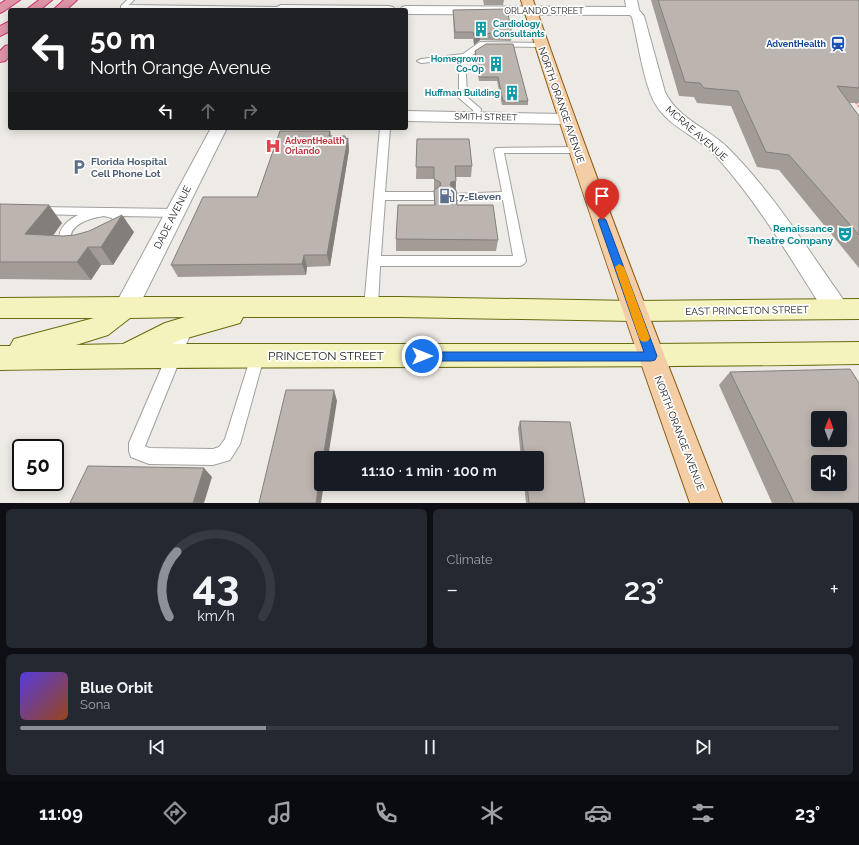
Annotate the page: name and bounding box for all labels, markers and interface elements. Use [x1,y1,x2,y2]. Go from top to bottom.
street label: ORLANDO STREET [504,6,584,16]
place label: Cardiology Consultants [493,19,545,39]
building icon: Cardiology Consultants [472,20,490,38]
text: 50 m [90,23,156,56]
icon: left [24,24,76,76]
station icon: AdventHealth [829,35,847,53]
place label: AdventHealth [766,39,826,49]
street label: NORTH ORANGE AVENUE [536,46,587,165]
place label: Homegrown Co-Op [431,54,484,74]
building icon: Homegrown Co-Op [487,55,505,73]
text: North Orange Avenue [90,57,271,78]
building icon: Huffman Building [503,84,521,102]
place label: Huffman Building [425,88,500,98]
icon: left [155,100,177,122]
icon: ahead [197,100,219,122]
icon: right [239,100,261,122]
street label: MCRAE AVENUE [664,104,730,163]
street label: SMITH STREET [454,111,518,123]
place label: AdventHealth Orlando [285,136,345,156]
hospital icon: AdventHealth Orlando [264,137,282,155]
place label: Florida Hospital Cell Phone Lot [91,156,168,179]
parking icon: Florida Hospital Cell Phone Lot [70,158,88,176]
pin [585,179,619,220]
street label: DADE AVENUE [152,184,193,251]
icon: arrive [591,185,613,207]
fuel station icon: 7-Eleven [438,187,456,205]
place label: 7-Eleven [459,191,501,202]
place label: Renaissance Theatre Company [747,223,833,246]
theatre icon: Renaissance Theatre Company [836,225,854,243]
street label: EAST PRINCETON STREET [685,304,809,317]
position arrow [401,335,443,377]
street label: PRINCETON STREET [268,349,385,363]
street label: NORTH ORANGE AVENUE [653,374,707,492]
north arrow [811,411,847,447]
map controls [811,411,847,491]
speed limit sign: 50 [12,439,64,491]
button: sound [811,455,847,491]
text: 11:10 · 1 min · 100 m [361,462,497,480]
text: Climate [447,552,493,567]
text: 43 [193,560,240,609]
text: 23° [624,572,664,607]
text: − [447,576,458,602]
text: + [830,576,839,602]
text: km/h [197,607,235,623]
text: Blue Orbit [80,679,153,697]
text: Sona [80,697,110,712]
icon: previous [146,736,168,758]
icon: pause [419,736,441,758]
icon: next [692,736,714,758]
icon: directions [161,799,189,827]
icon: music [266,799,294,827]
icon: phone [372,799,400,827]
icon: climate [478,799,506,827]
icon: car [584,799,612,827]
icon: filters [689,799,717,827]
text: 11:09 [39,803,83,824]
text: 23° [795,803,820,824]

